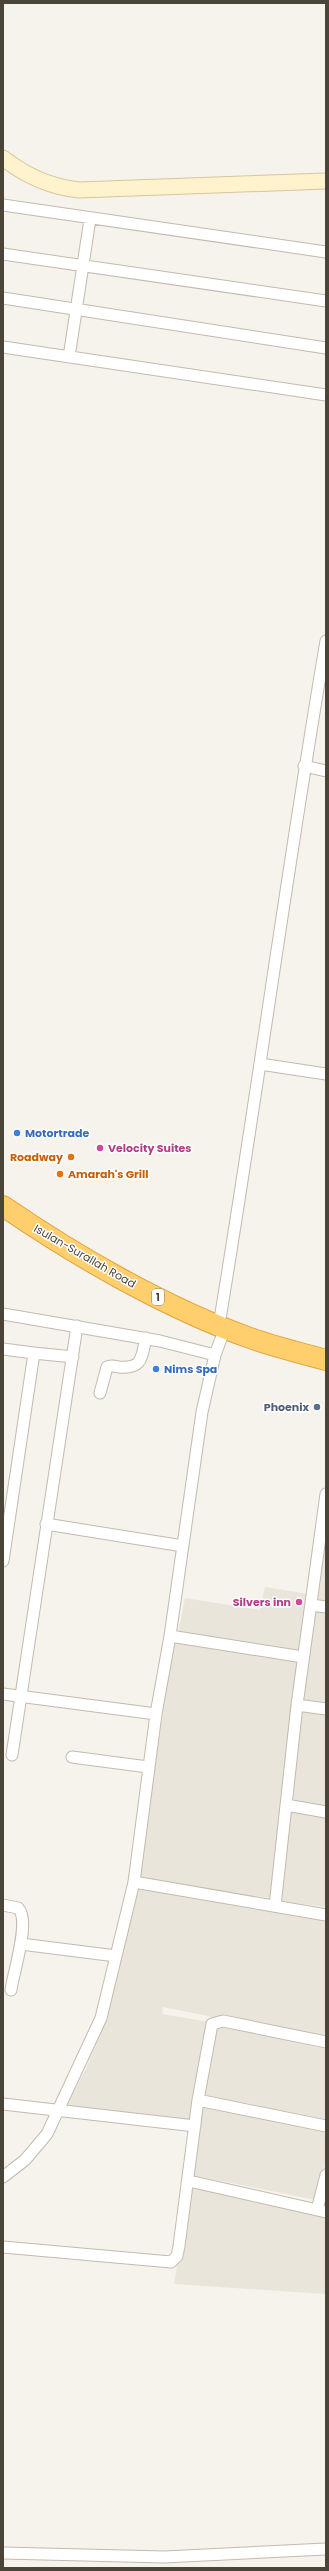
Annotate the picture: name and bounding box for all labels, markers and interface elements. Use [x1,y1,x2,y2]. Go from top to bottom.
place label: Motortrade [25,1125,89,1141]
marker: Motortrade [12,1128,22,1138]
place label: Velocity Suites [108,1140,192,1156]
marker: Velocity Suites [95,1143,105,1153]
place label: Roadway [10,1149,63,1165]
marker: Roadway [66,1152,76,1162]
place label: Amarah's Grill [68,1166,149,1182]
marker: Amarah's Grill [55,1169,65,1179]
street label: Isulan-Surallah Road [31,1220,139,1292]
road number: 1 [152,1289,164,1305]
place label: Nims Spa [164,1361,217,1377]
marker: Nims Spa [151,1364,161,1374]
place label: Phoenix [264,1399,310,1415]
marker: Phoenix [312,1402,322,1412]
place label: Silvers inn [233,1594,291,1610]
marker: Silvers inn [294,1597,304,1607]

